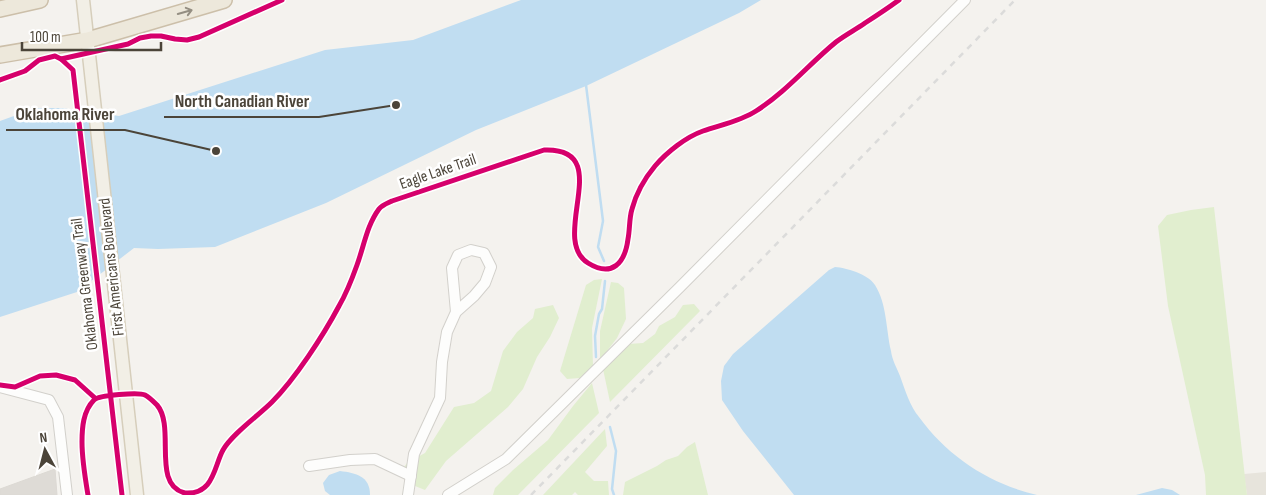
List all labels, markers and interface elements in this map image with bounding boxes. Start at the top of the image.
one-way arrow [176,6,192,16]
scale bar [22,20,161,52]
text: 100 m [30,28,61,47]
callout: North Canadian River [164,84,319,117]
text: North Canadian River [175,91,310,112]
callout: Oklahoma River [6,97,125,130]
text: Oklahoma River [15,104,115,125]
street label: Eagle Lake Trail [397,150,479,194]
street label: First Americans Boulevard [95,197,129,337]
street label: Oklahoma Greenway Trail [67,217,103,351]
north arrow [20,425,70,475]
text: N [39,429,48,446]

